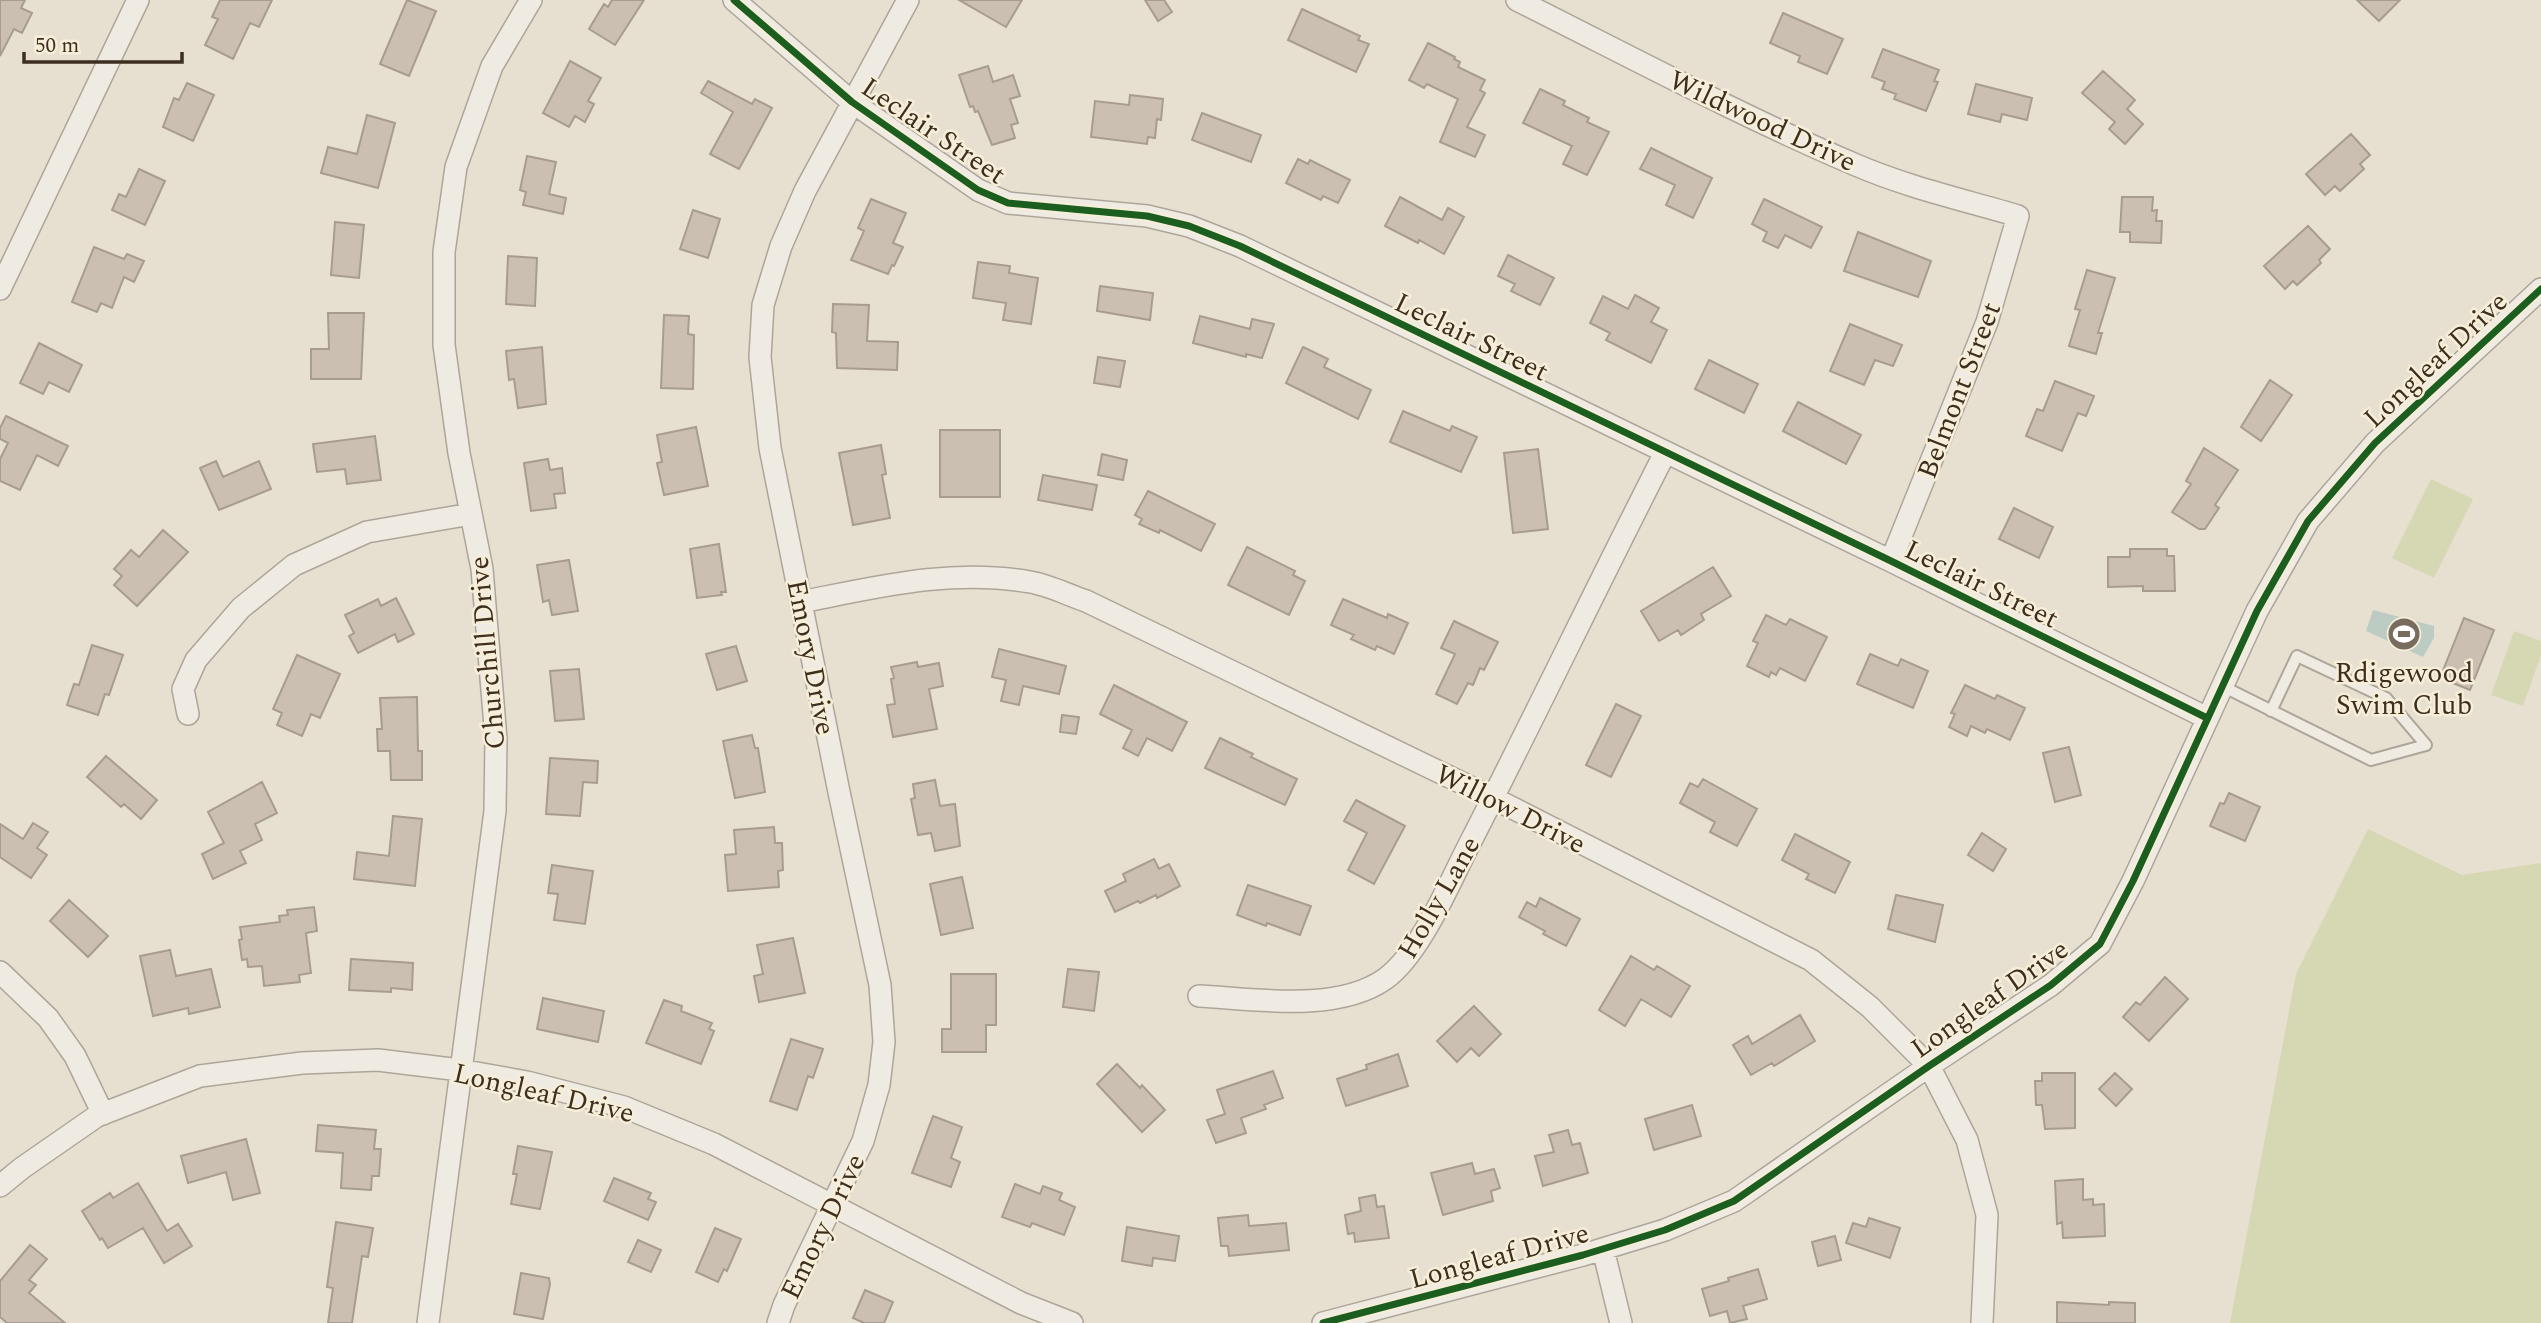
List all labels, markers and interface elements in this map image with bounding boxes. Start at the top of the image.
scale bar [24,21,182,65]
text: 50 m [35,30,79,62]
street label: Wildwood Drive [1661,59,1863,184]
street label: Leclair Street [852,67,1014,196]
street label: Leclair Street [1387,281,1556,393]
street label: Longleaf Drive [2354,281,2518,439]
street label: Belmont Street [1906,296,2013,485]
street label: Leclair Street [1897,528,2066,640]
street label: Churchill Drive [458,554,517,751]
street label: Emory Drive [774,576,847,739]
sports icon: Rdigewood Swim Club [2385,615,2423,653]
place label: Rdigewood Swim Club [2335,652,2473,727]
street label: Willow Drive [1427,753,1593,866]
street label: Holly Lane [1387,828,1492,967]
street label: Longleaf Drive [1902,929,2078,1070]
street label: Longleaf Drive [449,1052,638,1135]
street label: Emory Drive [769,1146,877,1307]
street label: Longleaf Drive [1405,1212,1594,1301]

